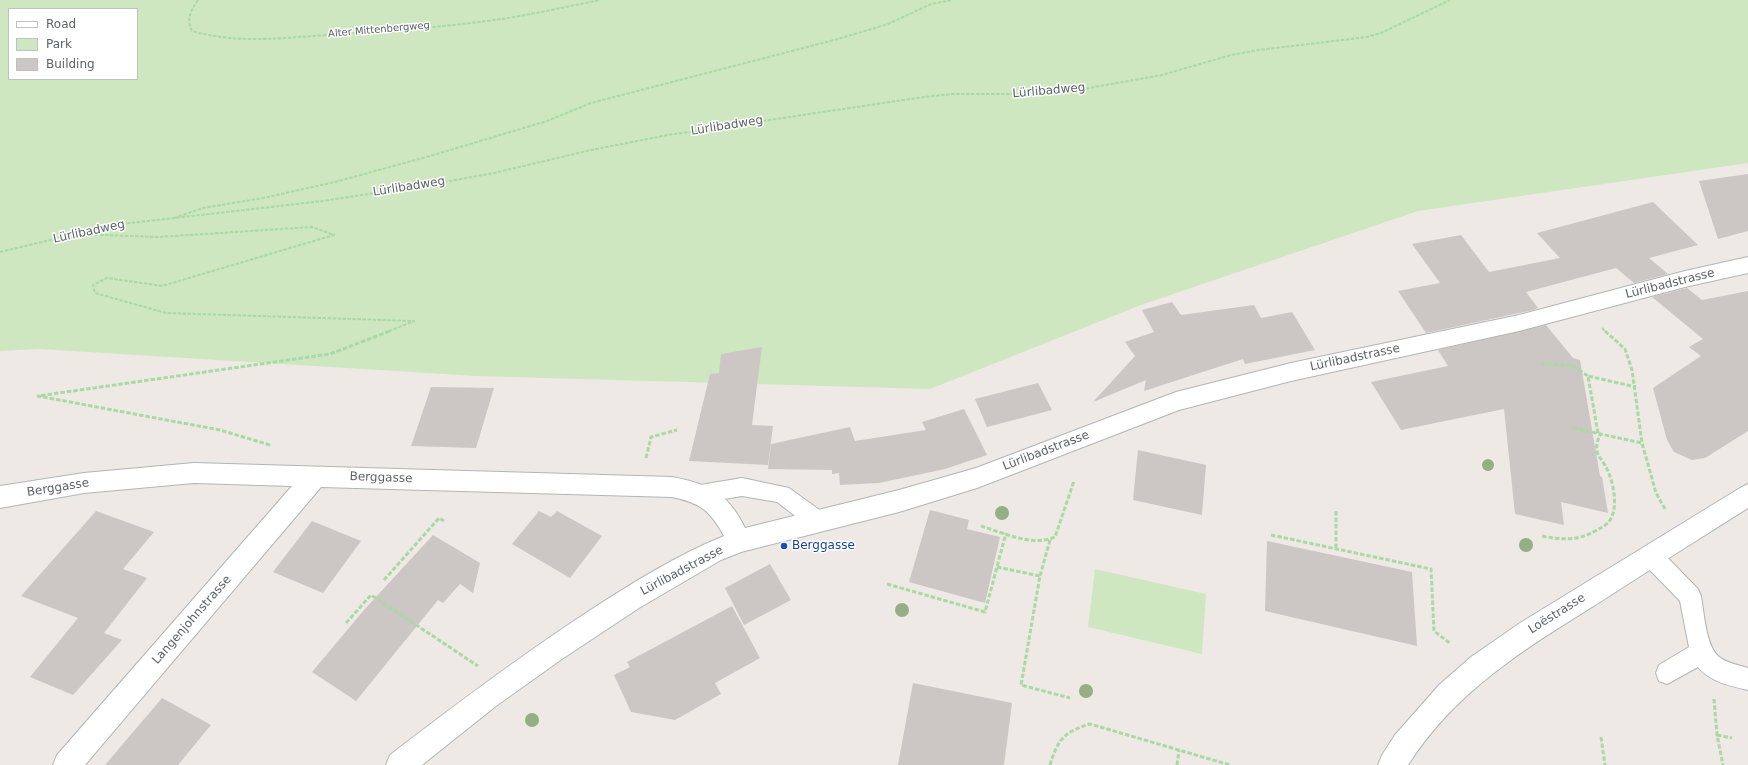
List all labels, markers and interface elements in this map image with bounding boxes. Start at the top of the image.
legend [8,8,138,80]
text: Road [46,17,76,31]
street label: Alter Mittenbergweg [328,20,430,40]
text: Park [46,37,72,51]
text: Building [46,57,95,71]
street label: Lürlibadweg [1012,81,1086,101]
street label: Lürlibadweg [690,113,764,139]
street label: Lürlibadweg [372,174,446,200]
street label: Lürlibadweg [52,217,126,247]
street label: Lürlibadstrasse [1624,266,1716,302]
street label: Lürlibadstrasse [1309,341,1401,375]
street label: Lürlibadstrasse [1001,428,1091,474]
street label: Berggasse [349,470,413,486]
street label: Berggasse [26,476,90,500]
place label: Berggasse [792,539,855,553]
marker: Berggasse [779,541,789,551]
street label: Lürlibadstrasse [638,543,726,599]
street label: Langenjohnstrasse [149,573,235,667]
street label: Loëstrasse [1526,591,1588,637]

